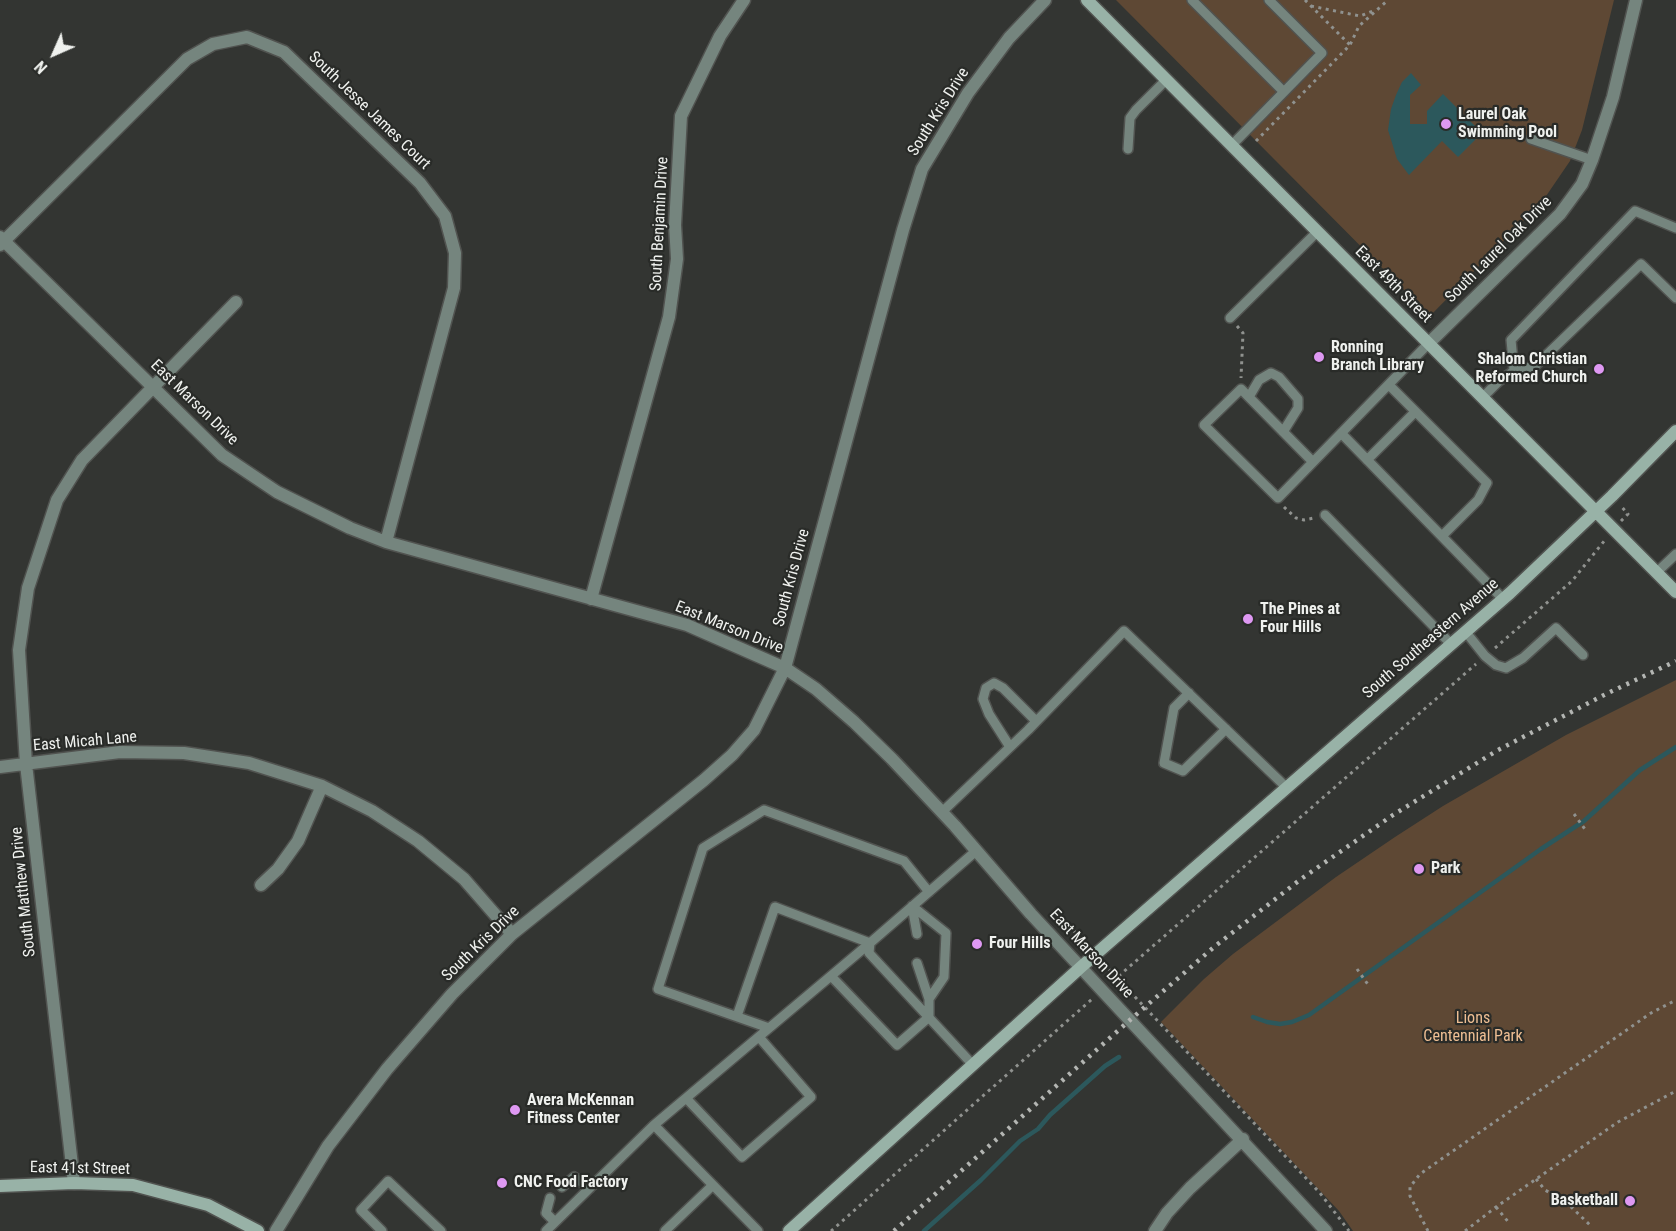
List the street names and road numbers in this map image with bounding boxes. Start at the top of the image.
street label: South Jesse James Court [304,48,434,174]
street label: South Kris Drive [904,64,974,160]
street label: South Benjamin Drive [647,156,673,292]
street label: South Laurel Oak Drive [1442,193,1556,307]
street label: East 49th Street [1351,243,1435,327]
street label: East Marson Drive [146,356,242,450]
street label: South Kris Drive [770,527,814,629]
street label: South Southeastern Avenue [1359,575,1503,703]
street label: East Marson Drive [672,598,786,658]
street label: East Micah Lane [32,728,138,756]
street label: South Matthew Drive [8,826,40,958]
street label: South Kris Drive [438,902,524,986]
street label: East Marson Drive [1045,906,1137,1002]
street label: East 41st Street [30,1159,130,1179]

